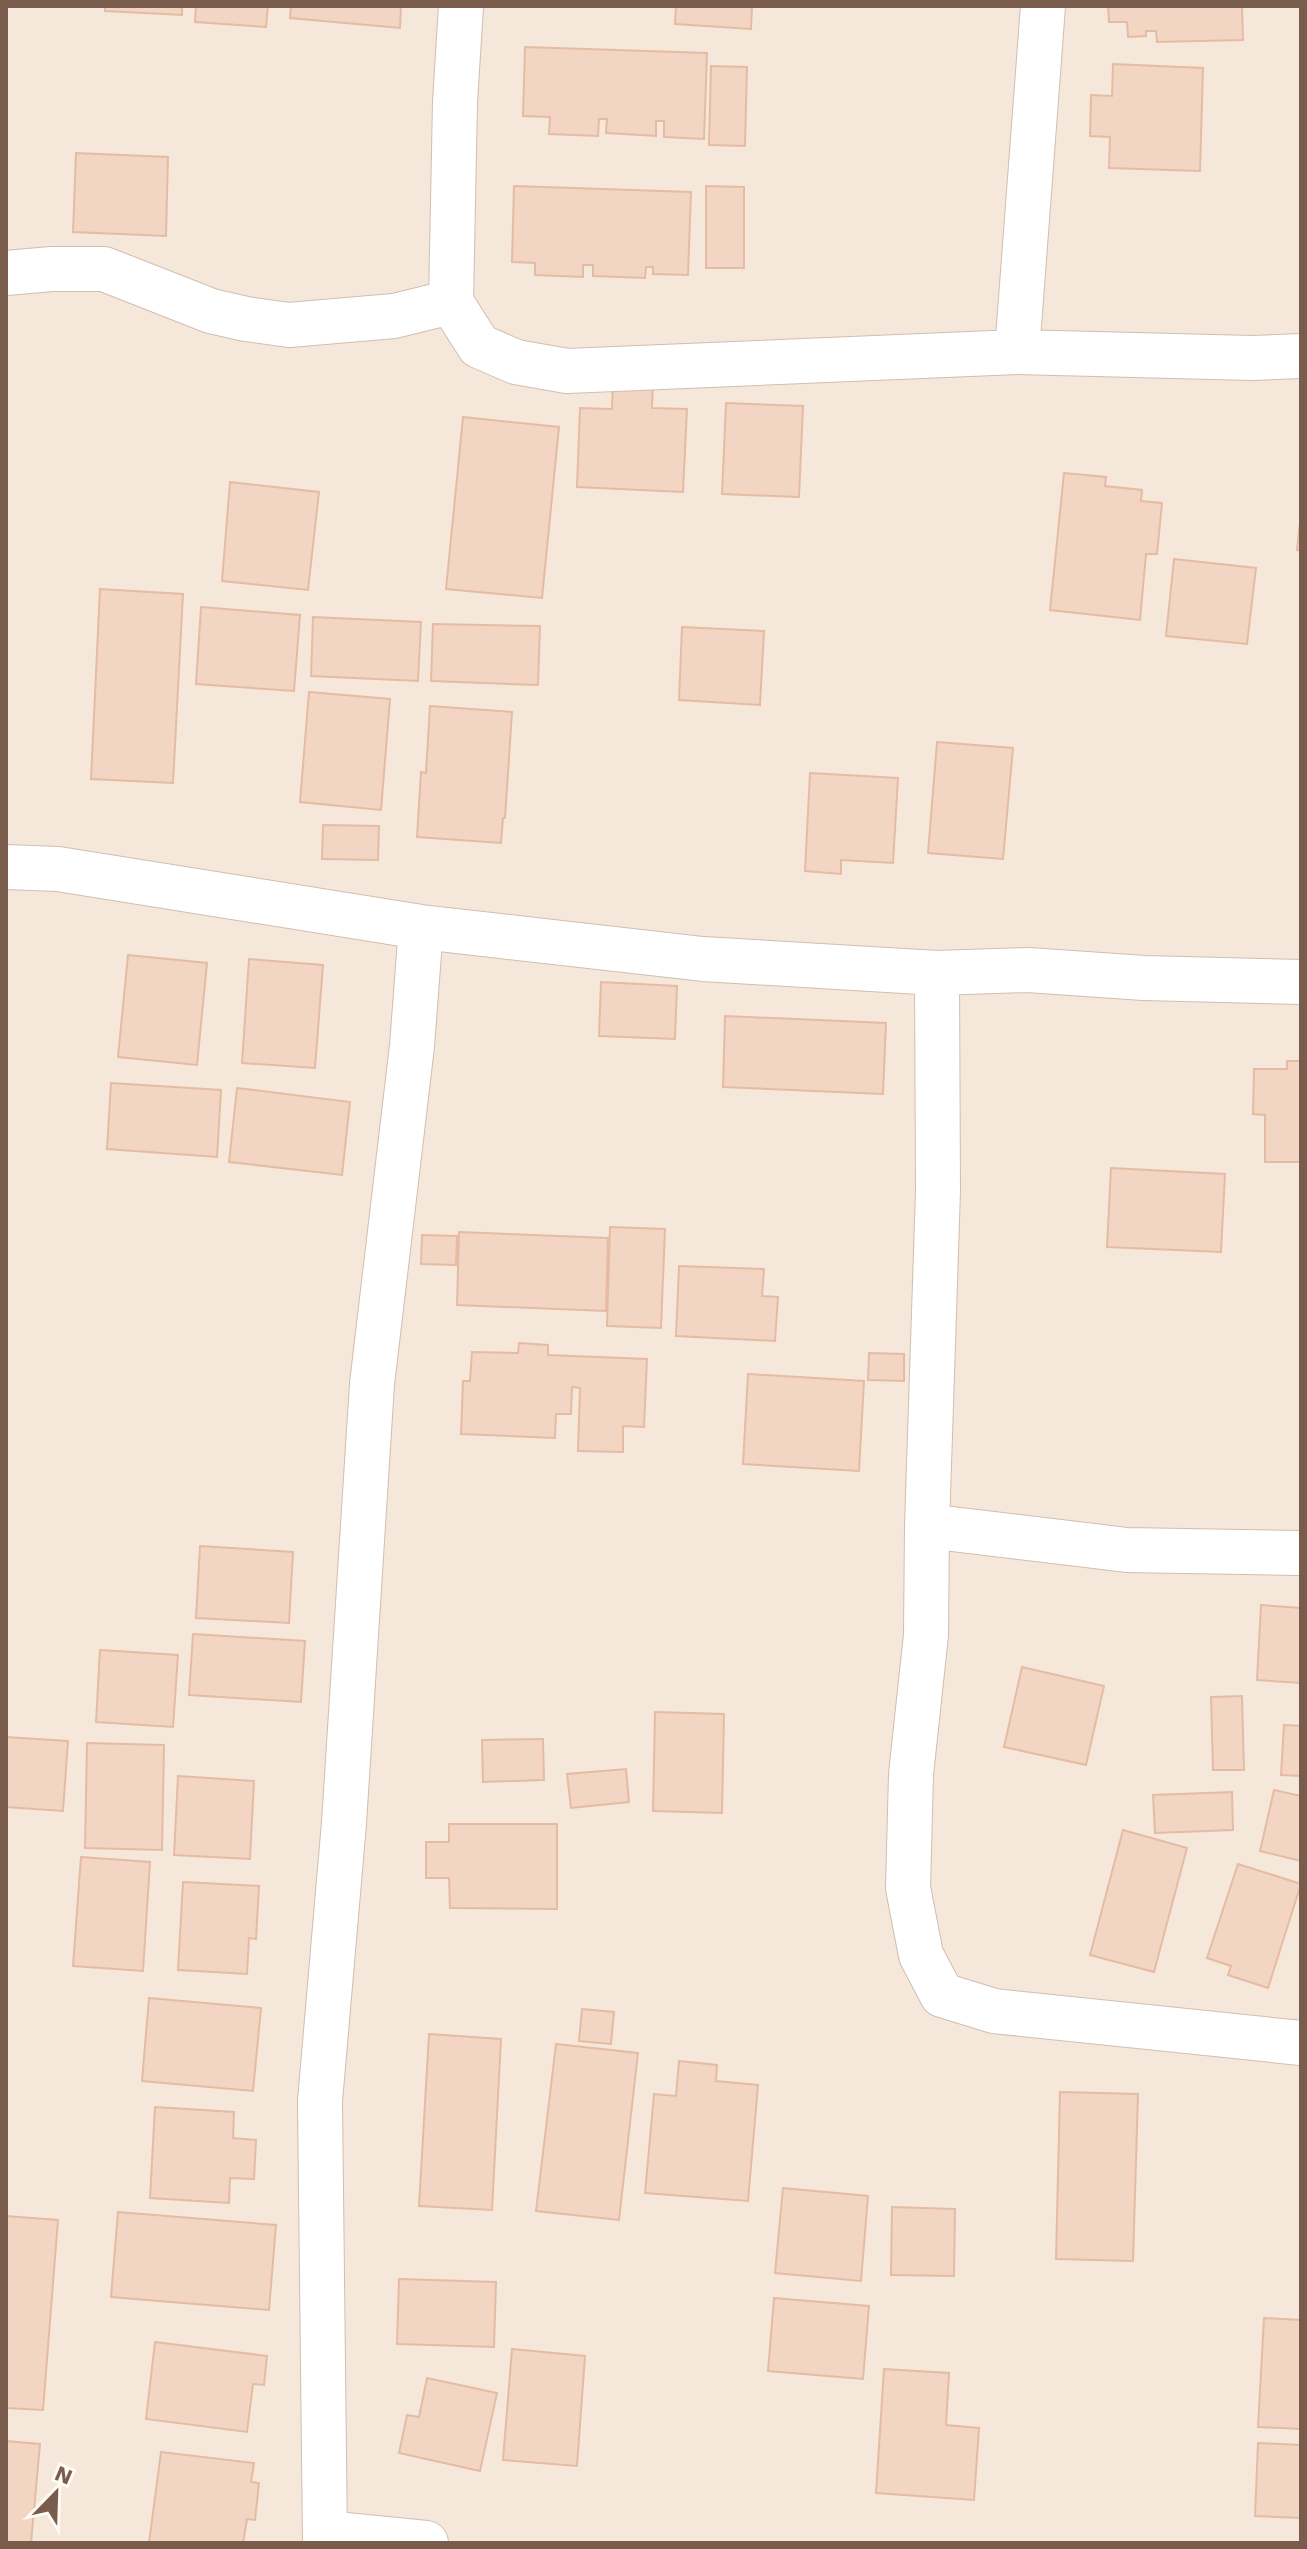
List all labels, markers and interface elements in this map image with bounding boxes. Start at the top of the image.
north arrow [16,2453,96,2533]
text: N [51,2460,76,2490]

